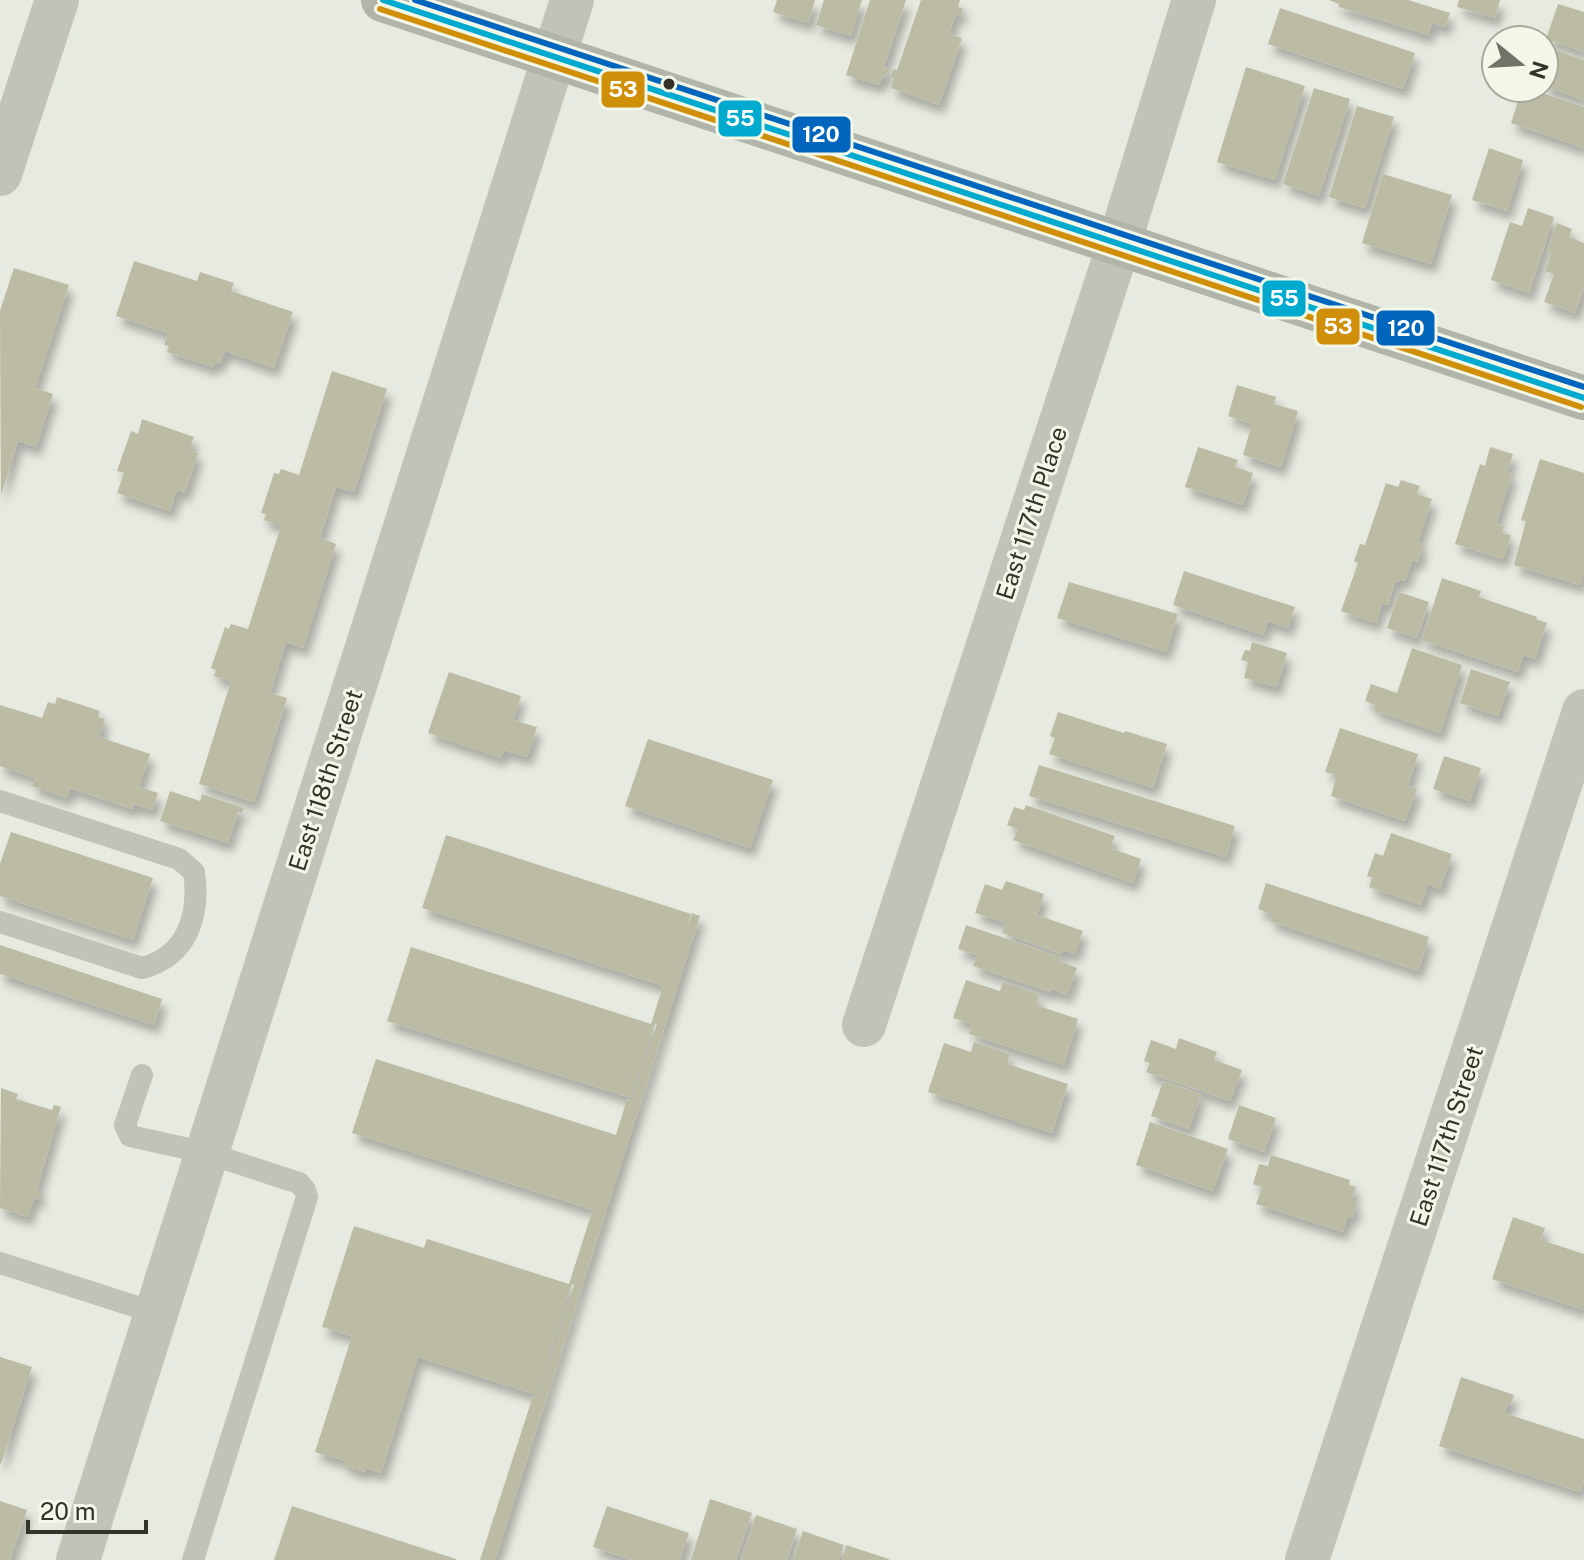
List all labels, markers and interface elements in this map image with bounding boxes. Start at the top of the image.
north arrow [1480,24,1560,104]
text: N [1524,58,1554,82]
line badge: 53 [600,70,646,109]
text: 53 [608,76,638,102]
unlabelled marker [661,76,677,92]
line badge: 55 [717,99,763,138]
text: 55 [725,105,755,131]
line badge: 120 [791,115,852,154]
text: 120 [802,121,840,147]
line badge: 55 [1261,279,1307,318]
text: 55 [1269,285,1299,311]
line badge: 53 [1315,307,1361,346]
line badge: 120 [1375,309,1436,347]
text: 53 [1323,313,1353,339]
text: 120 [1387,315,1425,341]
street label: East 117th Place [990,423,1072,603]
street label: East 118th Street [282,686,368,874]
street label: East 117th Street [1404,1042,1488,1230]
scale bar [28,1484,146,1534]
text: 20 m [40,1497,96,1525]

